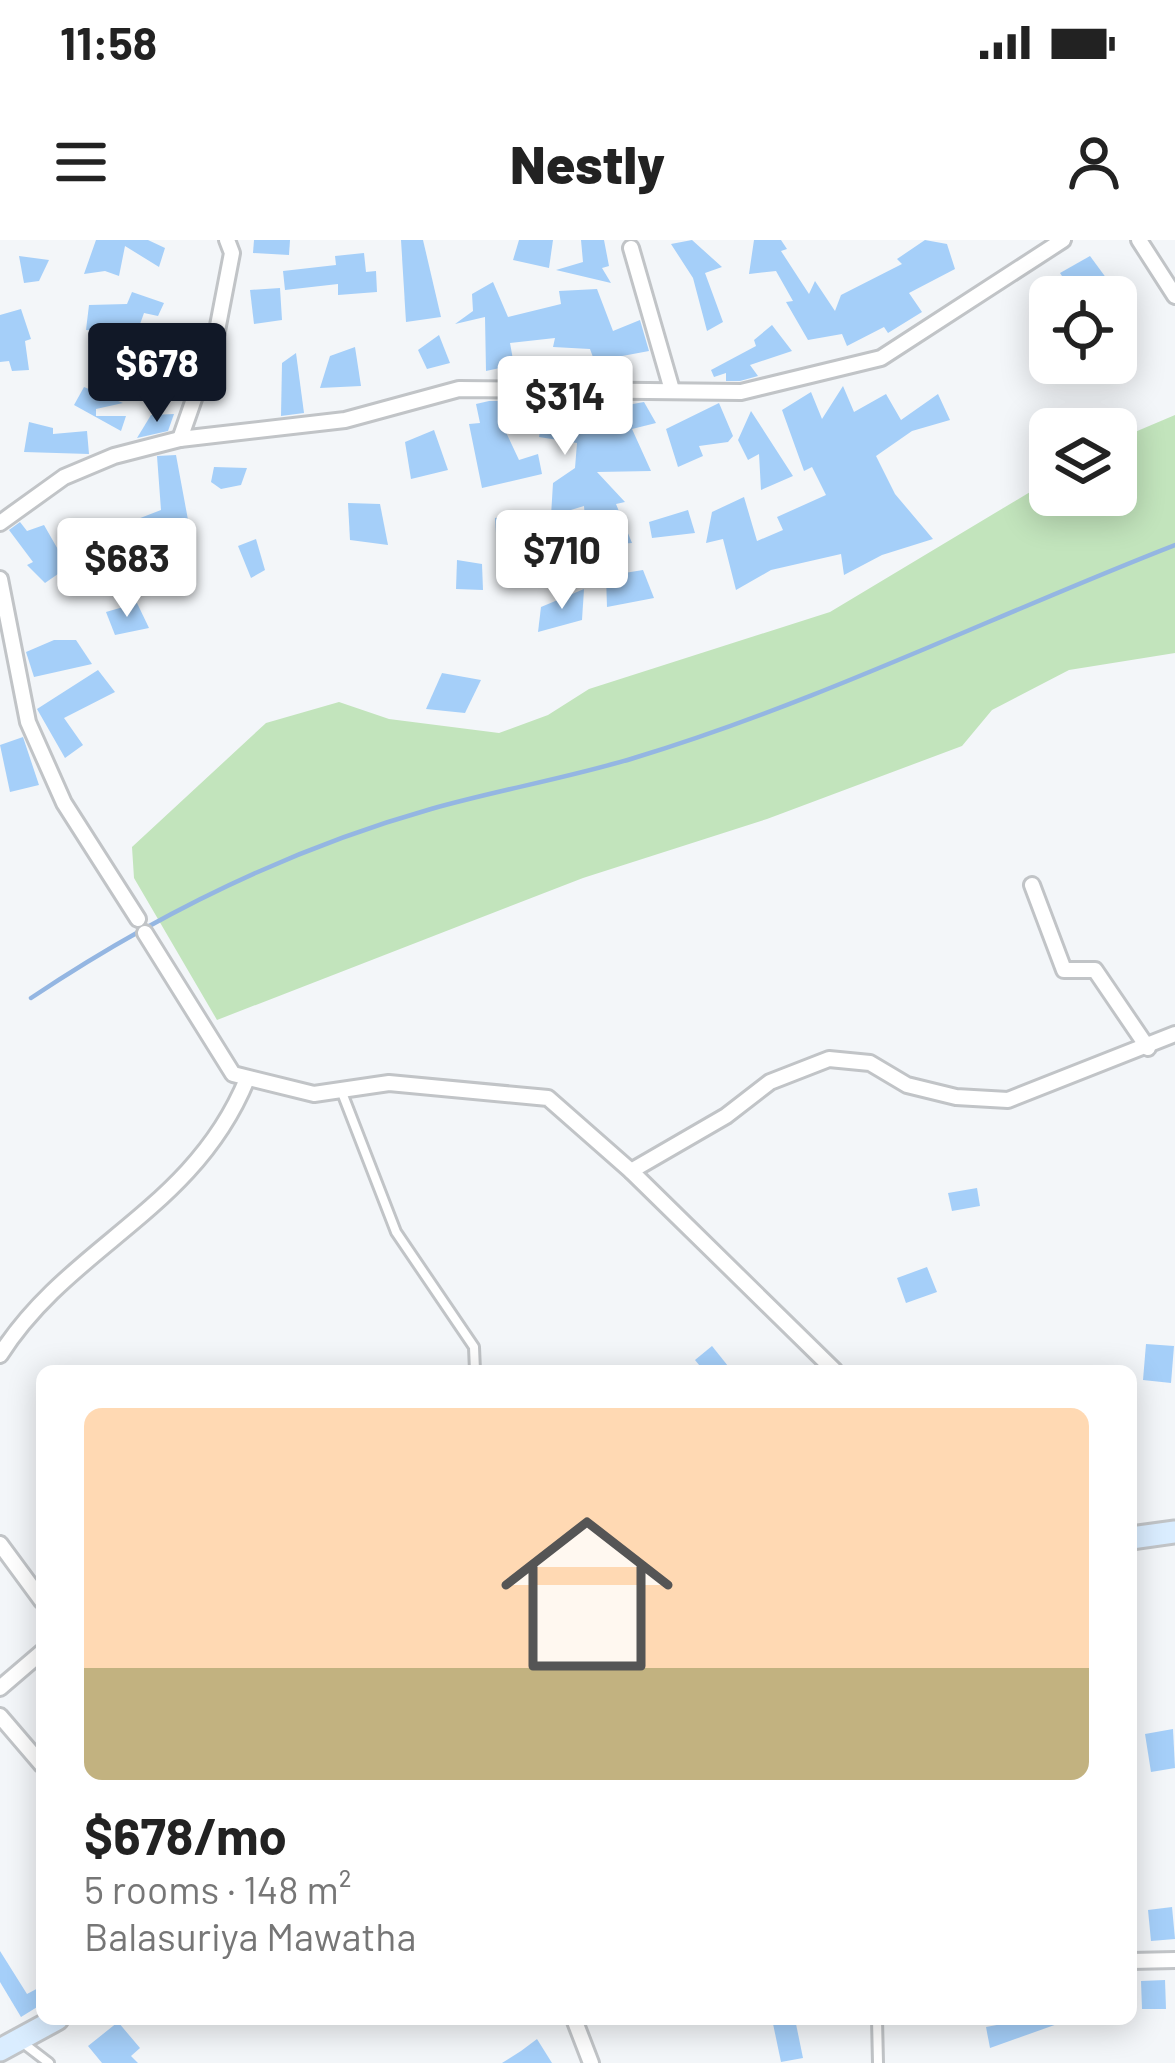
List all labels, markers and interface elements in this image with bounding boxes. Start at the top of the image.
text: 11:58 [60,15,157,69]
icon: menu [48,129,114,195]
icon: person [1061,129,1127,195]
text: Nestly [510,130,665,195]
map controls [1029,276,1137,516]
button: locate [1029,276,1137,384]
pin: $678 [86,323,228,425]
text: $678 [115,338,199,385]
pin: $314 [494,356,636,458]
text: $314 [525,371,605,418]
button: layers [1029,408,1137,516]
pin: $710 [491,510,633,612]
pin: $683 [56,518,198,620]
text: $710 [523,525,601,572]
text: $683 [84,533,170,580]
icon: home [479,1486,695,1702]
text: $678/mo [84,1804,287,1865]
text: 5 rooms · 148 m² [84,1865,351,1912]
text: Balasuriya Mawatha [84,1912,416,1959]

